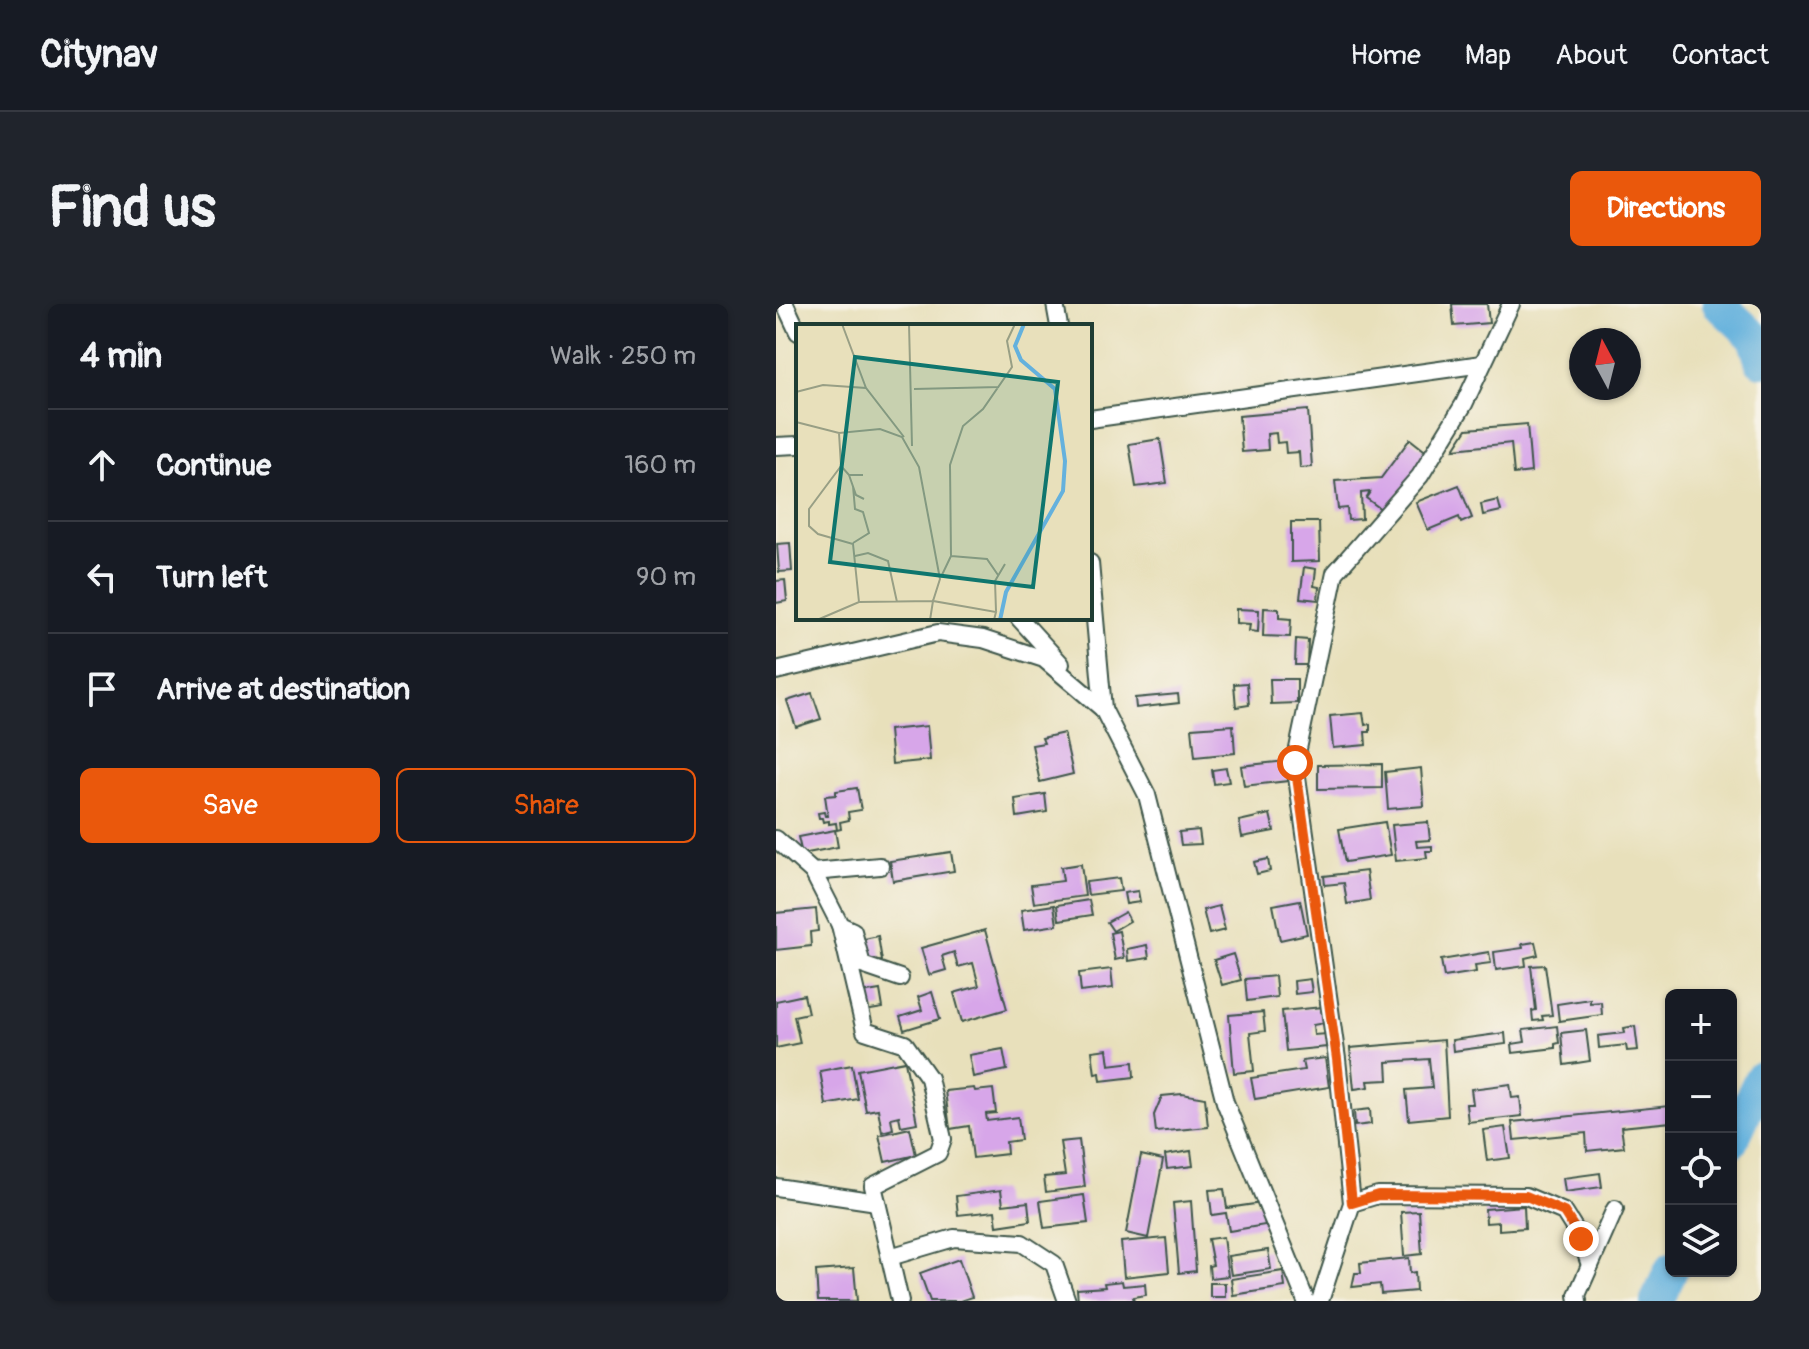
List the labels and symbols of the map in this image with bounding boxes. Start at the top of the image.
inset map [796,324,1092,620]
north arrow [1569,328,1641,400]
route start [1277,745,1313,781]
route end [1563,1221,1599,1257]

